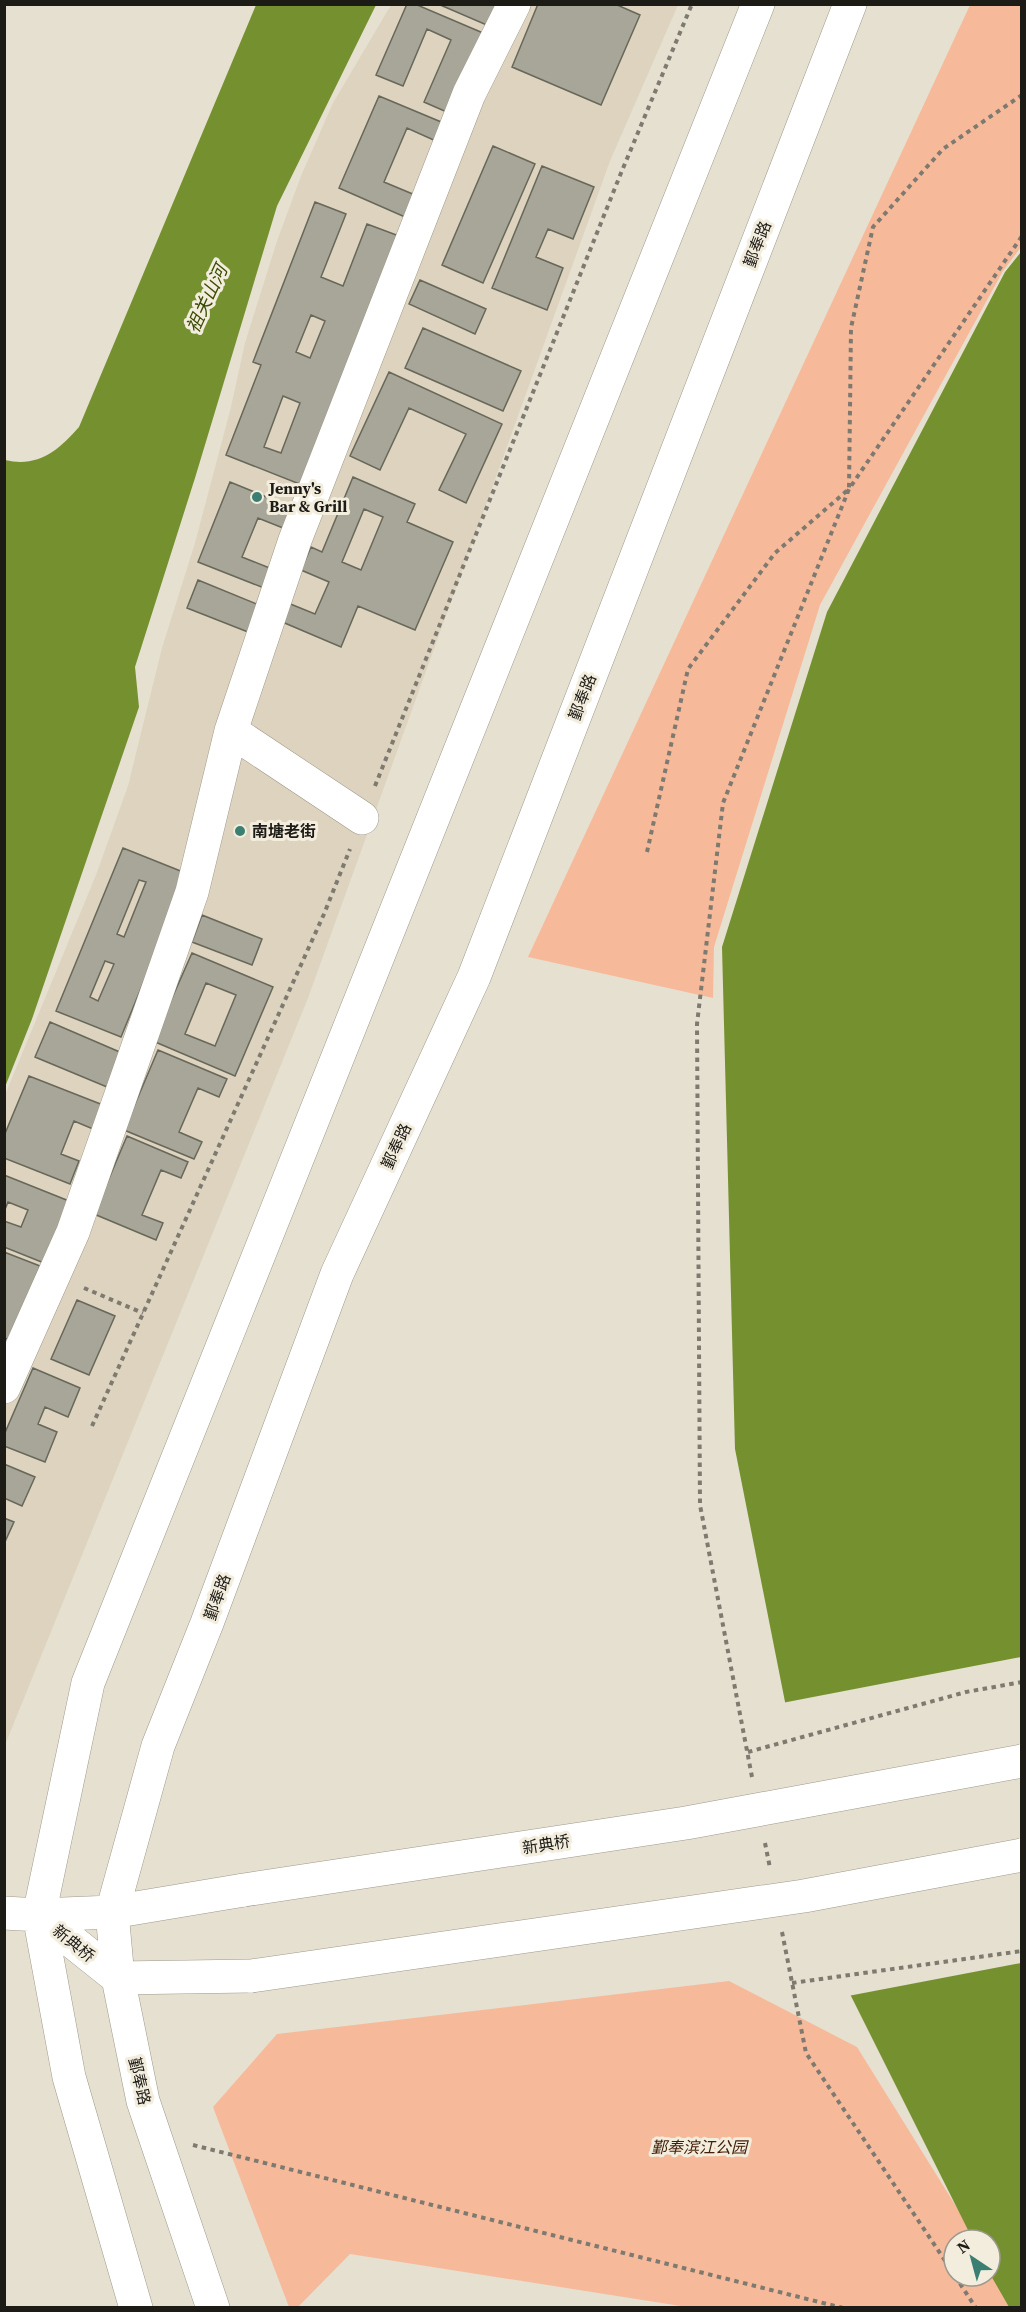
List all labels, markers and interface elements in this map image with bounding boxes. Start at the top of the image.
street label: 鄞奉路 [738,218,776,270]
water label: 祖关山河 [180,258,234,337]
place label: Jenny's Bar & Grill [268,477,347,517]
marker: Jenny's Bar & Grill [250,490,264,504]
street label: 鄞奉路 [563,671,601,723]
place label: 南塘老街 [252,820,316,842]
marker: 南塘老街 [233,824,247,838]
street label: 鄞奉路 [376,1120,416,1172]
street label: 鄞奉路 [198,1571,236,1623]
street label: 新典桥 [521,1829,571,1859]
street label: 新典桥 [48,1919,100,1967]
street label: 鄞奉路 [124,2055,156,2107]
park label: 鄞奉滨江公园 [651,2136,749,2158]
north arrow [942,2228,1002,2288]
text: N [952,2233,975,2258]

